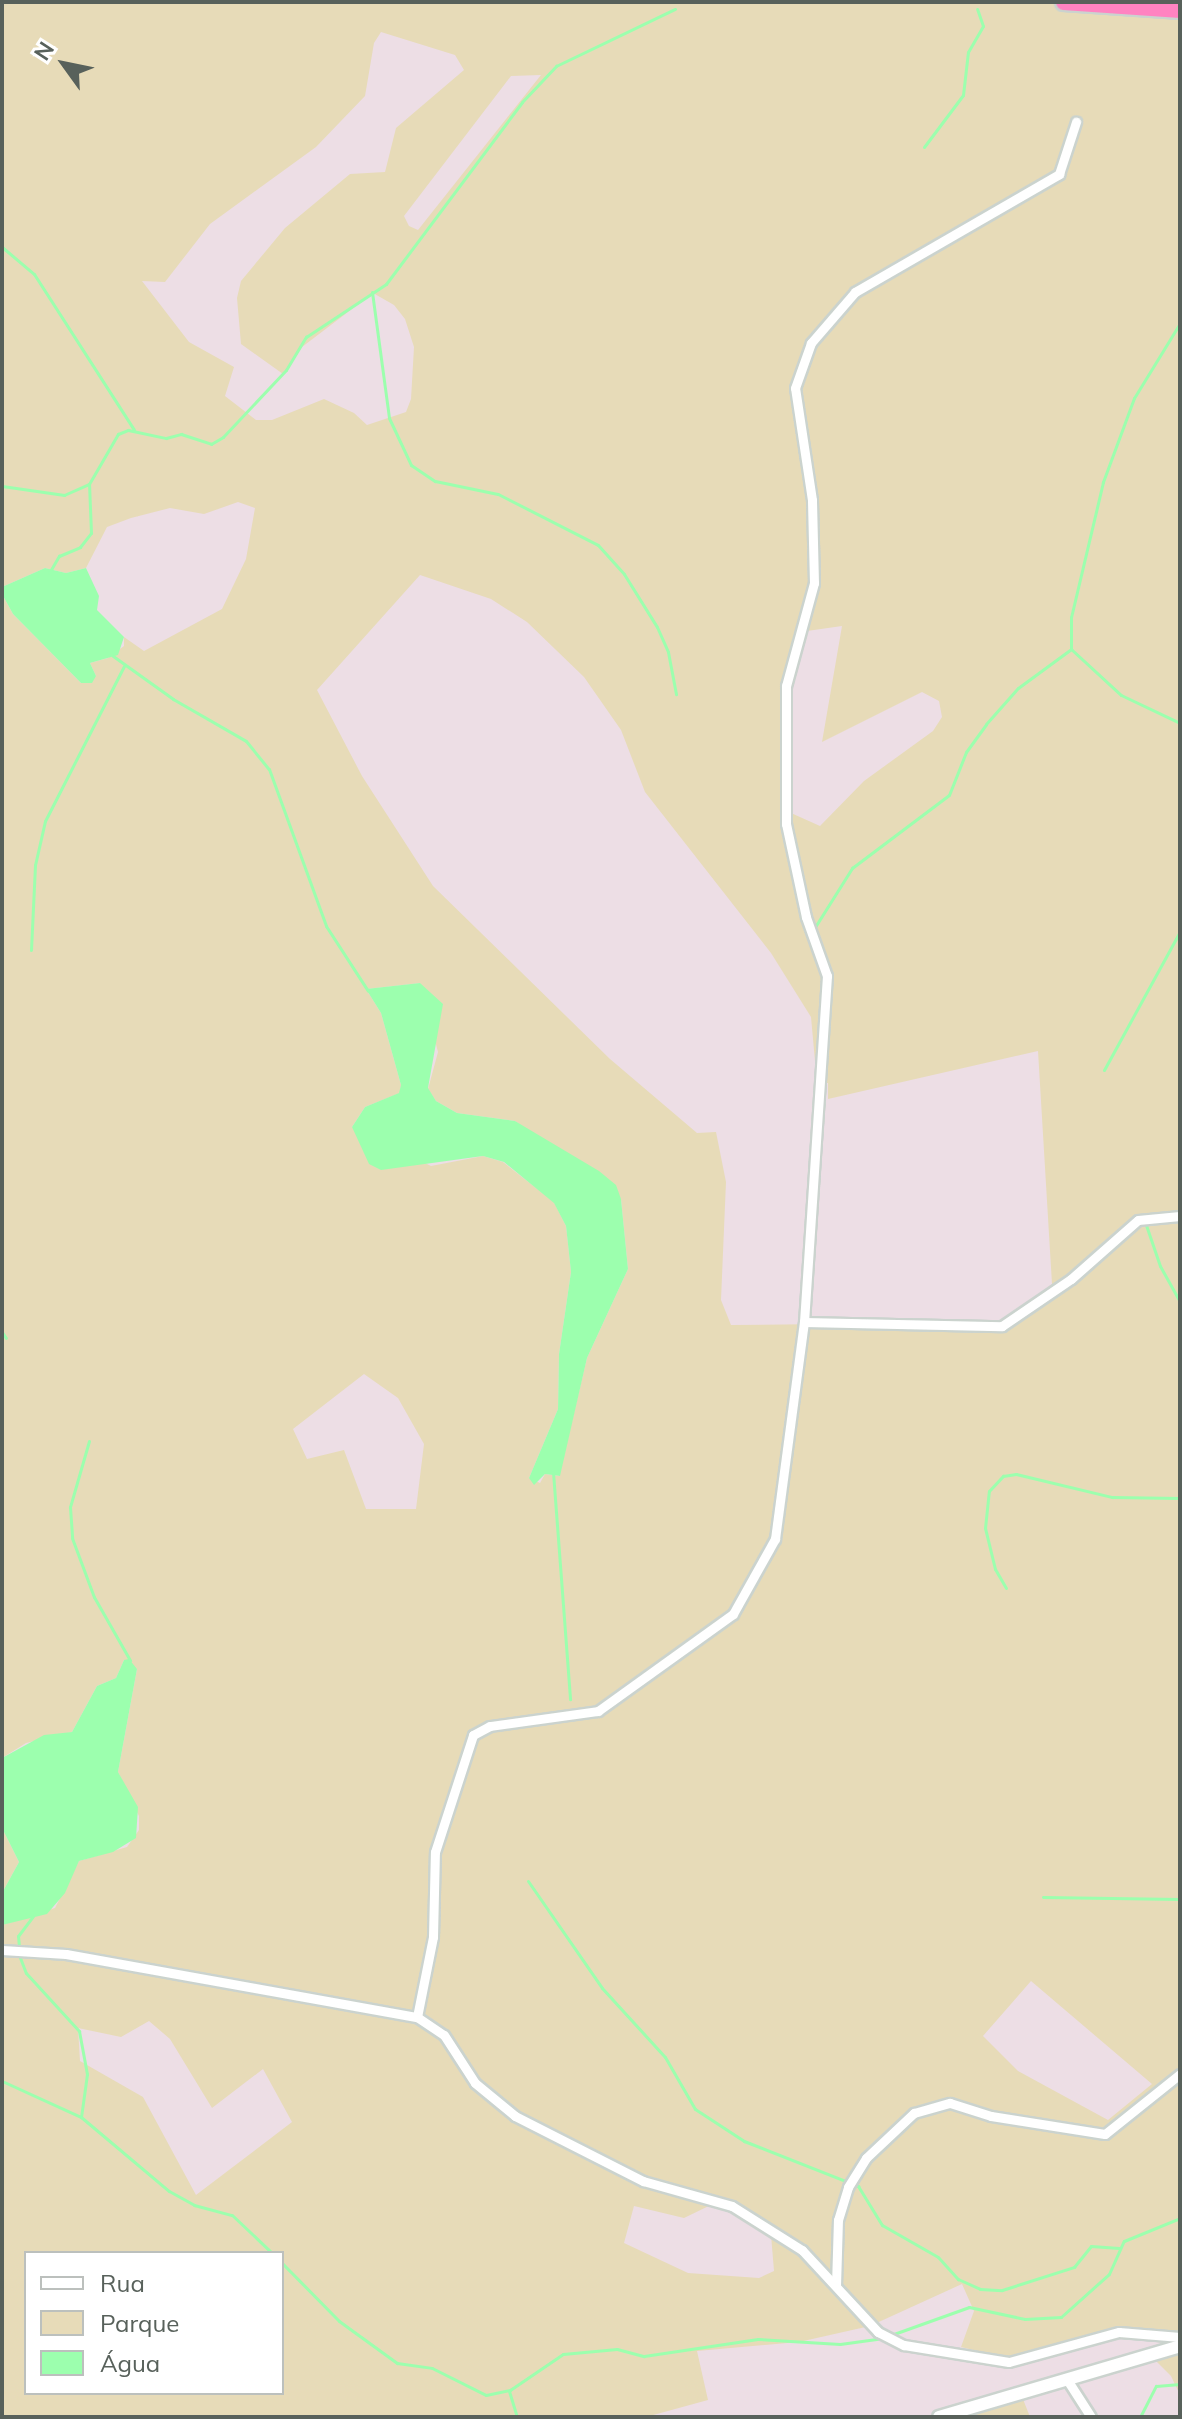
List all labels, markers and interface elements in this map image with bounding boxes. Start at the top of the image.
north arrow [24,24,104,104]
text: N [28,36,60,66]
legend [24,2251,284,2395]
text: Rua [100,2268,145,2298]
text: Parque [100,2308,179,2338]
text: Água [100,2348,160,2378]

